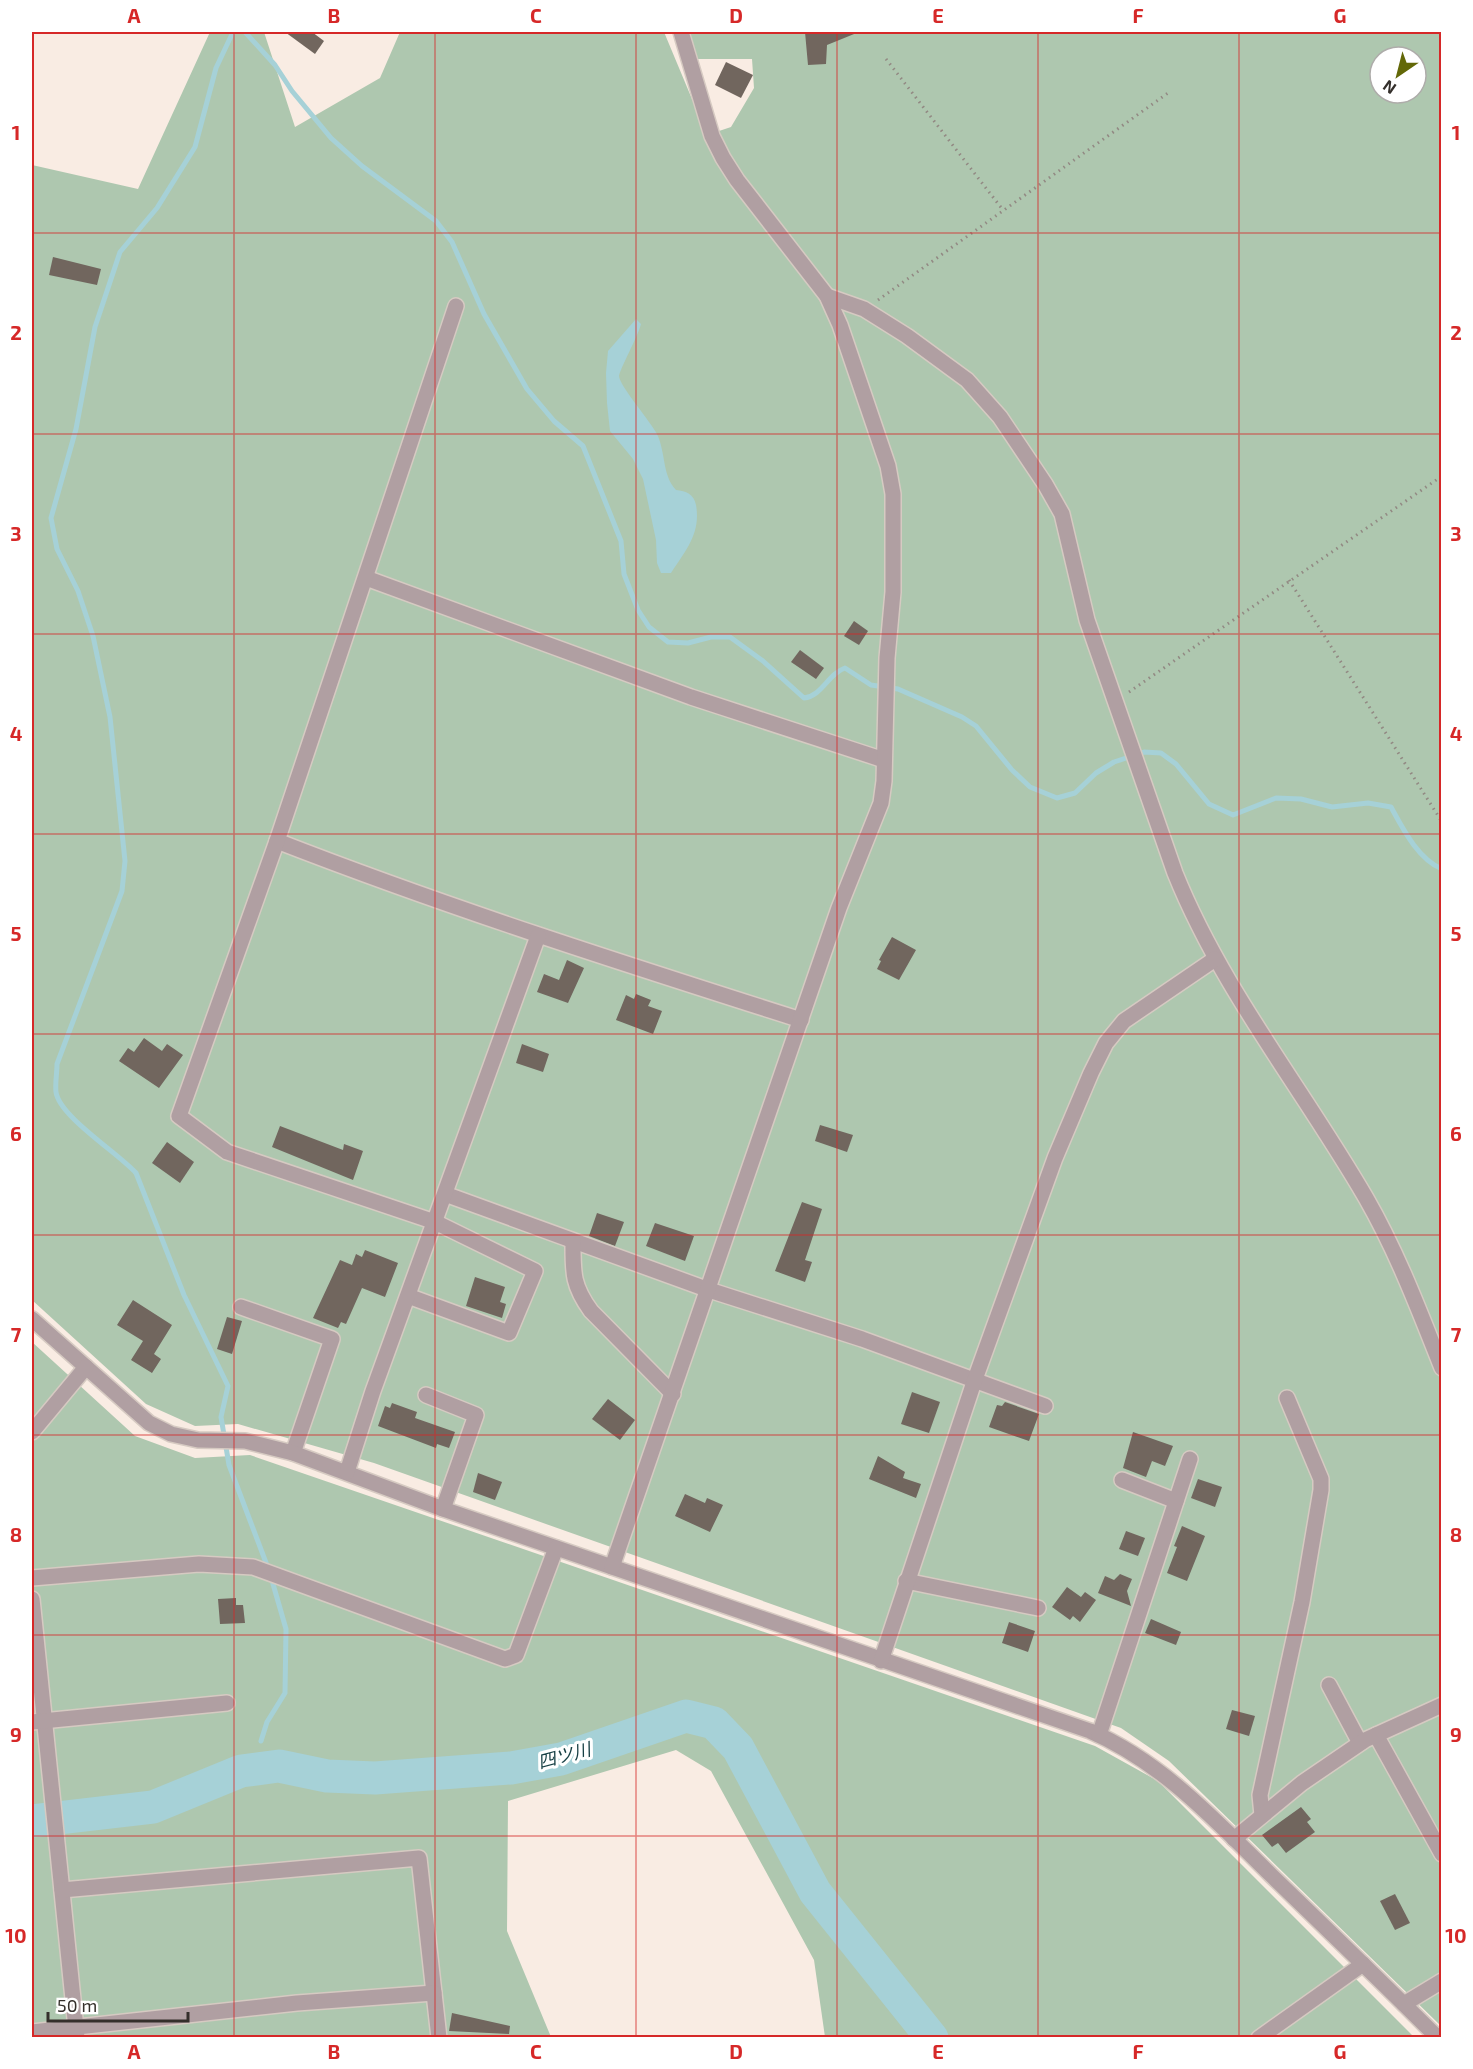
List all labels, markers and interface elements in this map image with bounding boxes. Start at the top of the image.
text: A [127,3,141,27]
text: B [328,3,340,27]
text: C [530,3,542,27]
text: D [729,3,743,27]
text: E [932,3,944,27]
text: F [1132,3,1144,27]
text: G [1334,3,1346,27]
north arrow [1368,45,1428,105]
text: N [1379,77,1399,99]
text: 1 [12,120,20,144]
text: 1 [1452,120,1460,144]
text: 2 [10,320,22,344]
text: 2 [1450,320,1462,344]
text: 3 [10,521,22,545]
text: 3 [1450,521,1462,545]
text: 4 [10,721,23,745]
text: 4 [1450,721,1463,745]
text: 5 [10,921,22,945]
text: 5 [1450,921,1462,945]
text: 6 [10,1121,22,1145]
text: 6 [1450,1121,1462,1145]
text: 7 [11,1322,22,1346]
text: 7 [1451,1322,1462,1346]
text: 8 [10,1522,22,1546]
text: 8 [1450,1522,1462,1546]
text: 9 [10,1722,22,1746]
text: 9 [1450,1722,1462,1746]
water label: 四ツ川 [535,1737,595,1773]
text: 10 [5,1923,27,1947]
text: 10 [1445,1923,1467,1947]
scale bar [48,1985,188,2023]
text: 50 m [57,1994,97,2016]
text: A [127,2039,141,2063]
text: B [328,2039,340,2063]
text: C [530,2039,542,2063]
text: D [729,2039,743,2063]
text: E [932,2039,944,2063]
text: F [1132,2039,1144,2063]
text: G [1334,2039,1346,2063]

